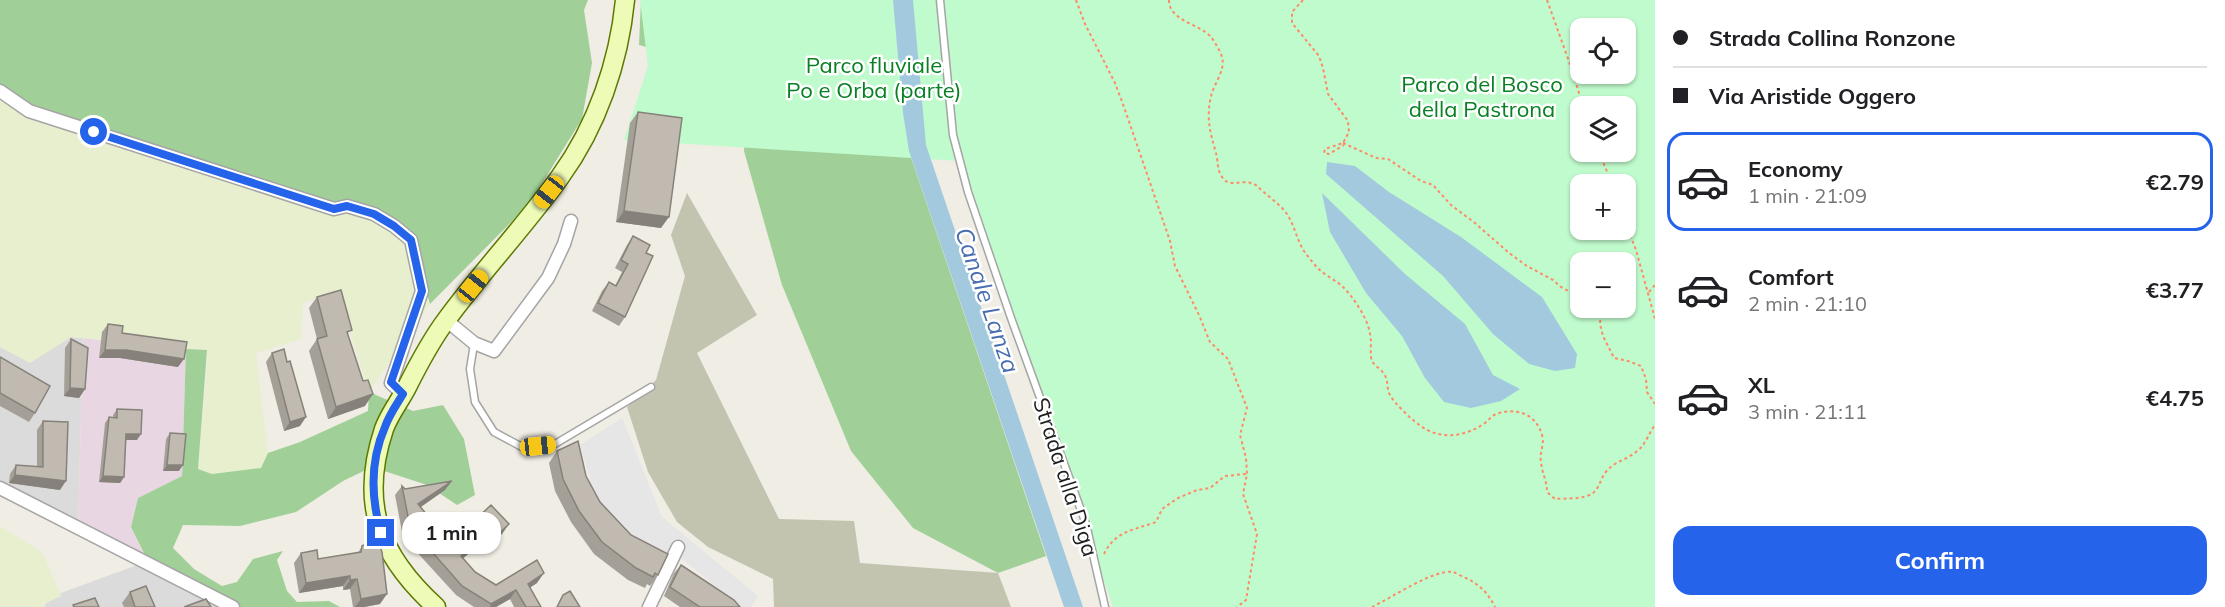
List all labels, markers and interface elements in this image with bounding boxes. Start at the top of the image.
map controls [1570,18,1636,318]
button: locate [1570,18,1636,84]
text: Strada Collina Ronzone [1709,24,1956,52]
park label: Parco fluviale Po e Orba (parte) [786,51,962,104]
park label: Parco del Bosco della Pastrona [1401,70,1563,123]
text: Via Aristide Oggero [1709,82,1916,110]
button: layers [1570,96,1636,162]
route start [80,118,107,145]
icon: car [1676,155,1730,209]
text: Economy [1748,155,1843,183]
text: €2.79 [2146,168,2204,196]
car [531,172,567,212]
button: + [1570,174,1636,240]
text: 1 min · 21:09 [1748,183,1867,208]
water label: Canale Lanza [949,223,1027,377]
button: − [1570,252,1636,318]
icon: car [1676,263,1730,317]
text: Comfort [1748,263,1834,291]
car [455,266,491,306]
text: €3.77 [2146,276,2204,304]
text: 2 min · 21:10 [1748,291,1867,316]
icon: car [1676,371,1730,425]
text: XL [1748,371,1775,399]
text: €4.75 [2146,384,2204,412]
street label: Strada alla Diga [1027,394,1105,560]
text: 3 min · 21:11 [1748,399,1867,424]
car [519,435,557,457]
callout: 1 min [402,512,501,554]
route end [367,519,394,546]
text: 1 min [425,520,478,545]
button: Confirm [1673,526,2207,595]

